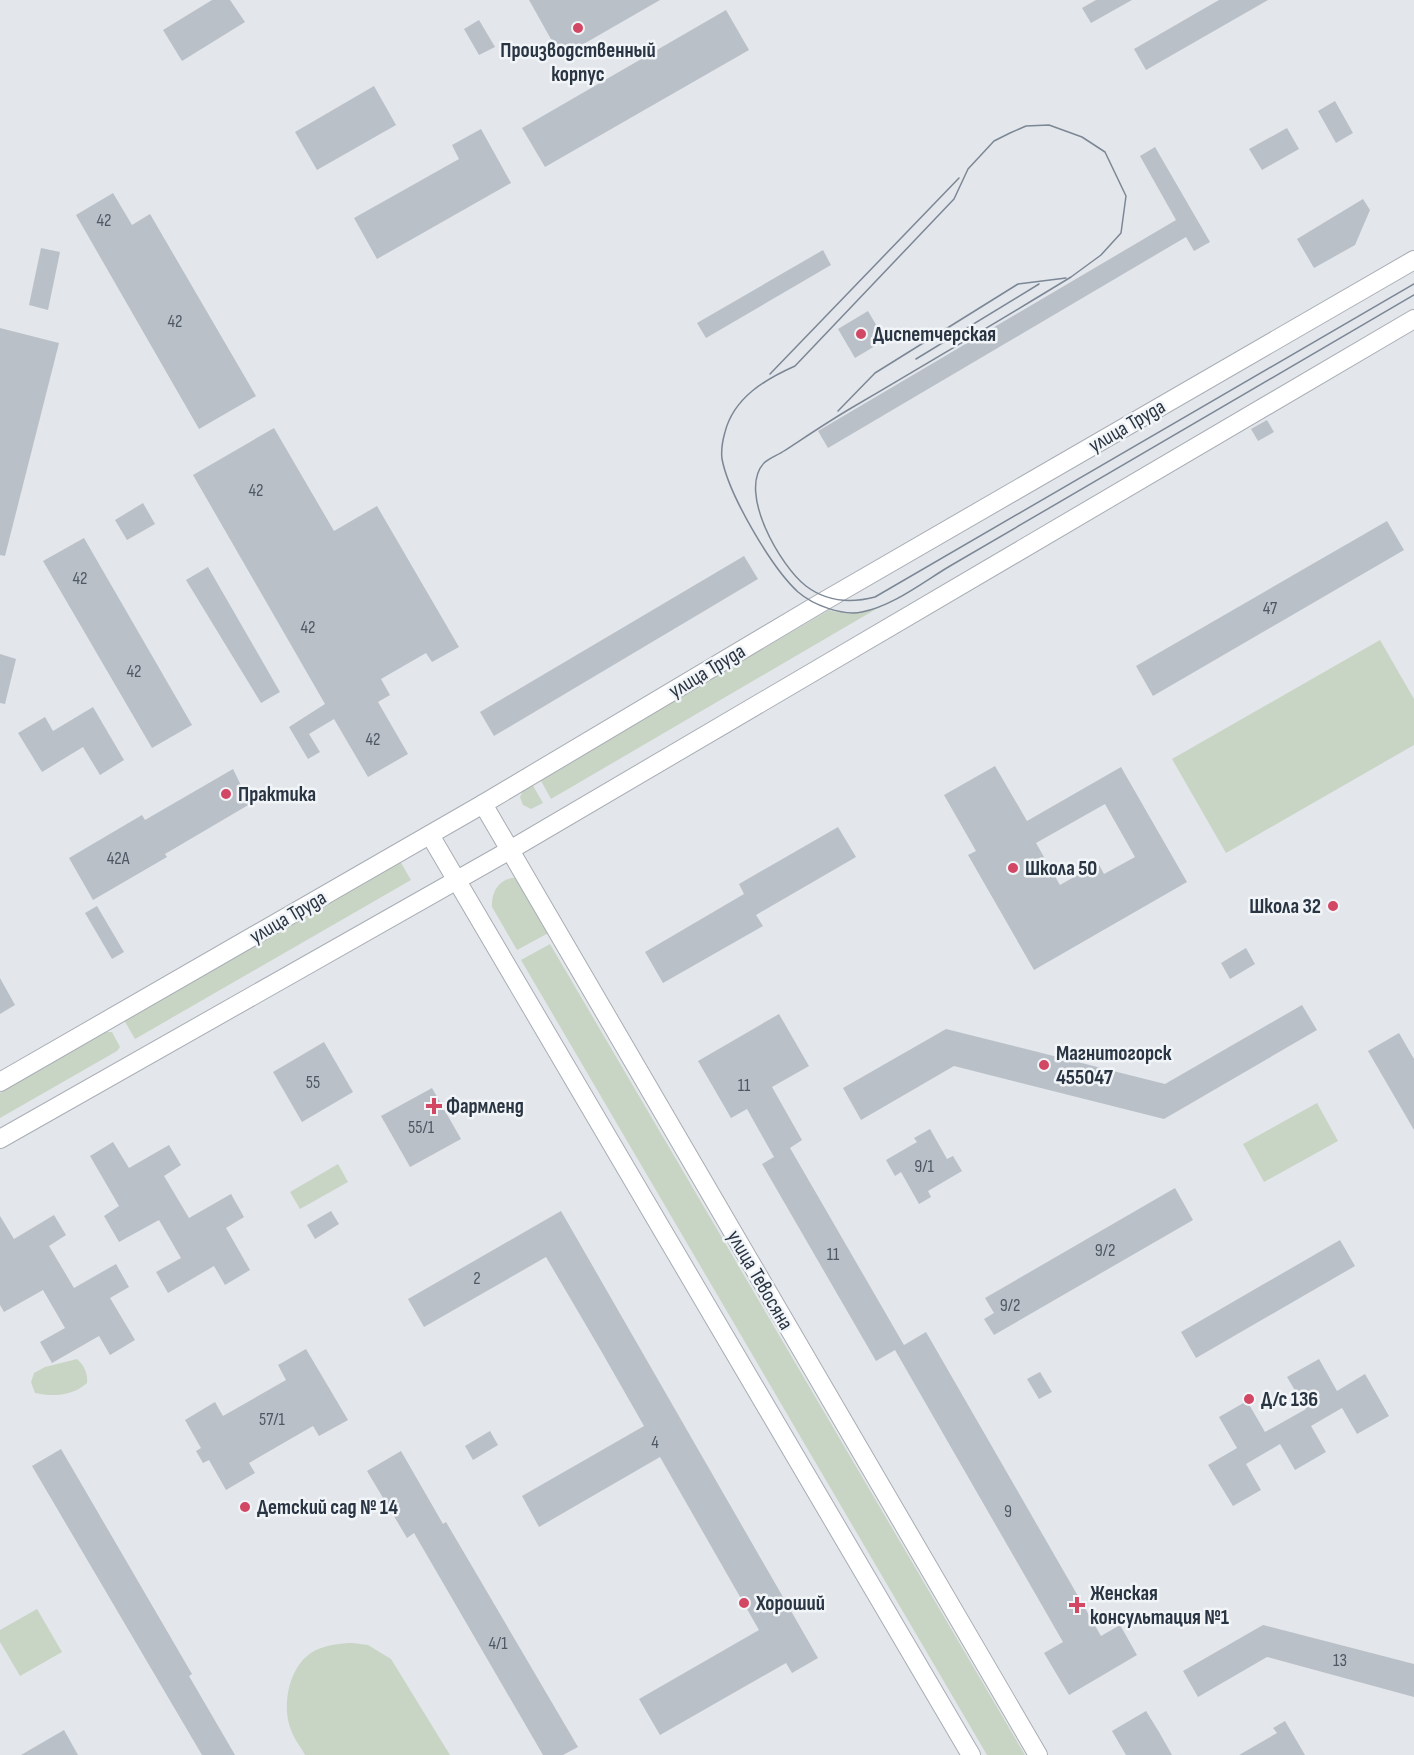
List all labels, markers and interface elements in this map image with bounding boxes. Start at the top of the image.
marker: Производственный корпус [571,21,585,35]
place label: Производственный корпус [500,38,656,87]
house number: 42 [96,210,112,231]
house number: 42 [167,311,183,332]
place label: Диспетчерская [873,322,996,347]
marker: Диспетчерская [854,327,868,341]
street label: улица Труда [1084,394,1170,458]
house number: 42 [248,480,264,501]
house number: 42 [72,568,88,589]
house number: 47 [1263,598,1278,619]
house number: 42 [300,617,316,638]
street label: улица Труда [664,639,750,703]
house number: 42 [126,661,142,682]
house number: 42 [365,729,381,750]
place label: Практика [238,782,316,807]
marker: Практика [219,787,233,801]
house number: 42А [107,848,130,869]
place label: Школа 50 [1025,856,1097,881]
marker: Школа 50 [1006,861,1020,875]
street label: улица Труда [245,885,331,949]
place label: Школа 32 [1249,894,1321,919]
marker: Школа 32 [1326,899,1340,913]
place label: Магнитогорск 455047 [1056,1041,1172,1090]
marker: Магнитогорск 455047 [1037,1058,1051,1072]
house number: 55 [306,1072,320,1093]
house number: 11 [738,1075,751,1096]
place label: Фармленд [446,1094,524,1119]
marker: Фармленд [427,1099,441,1113]
house number: 55/1 [408,1117,435,1138]
house number: 9/1 [914,1156,934,1177]
street label: улица Тевосяна [721,1226,799,1334]
house number: 9/2 [1095,1240,1115,1261]
house number: 11 [827,1244,840,1265]
house number: 2 [473,1268,481,1289]
house number: 9/2 [1000,1295,1020,1316]
place label: Д/с 136 [1261,1387,1318,1412]
marker: Д/с 136 [1242,1392,1256,1406]
house number: 57/1 [259,1409,286,1430]
house number: 4 [651,1432,659,1453]
place label: Детский сад № 14 [257,1495,398,1520]
marker: Детский сад № 14 [238,1500,252,1514]
house number: 9 [1004,1501,1012,1522]
place label: Женская консультация №1 [1090,1581,1229,1630]
place label: Хороший [755,1591,825,1616]
marker: Хороший [737,1596,751,1610]
marker: Женская консультация №1 [1068,1596,1086,1614]
house number: 4/1 [488,1633,508,1654]
house number: 13 [1333,1650,1347,1671]

